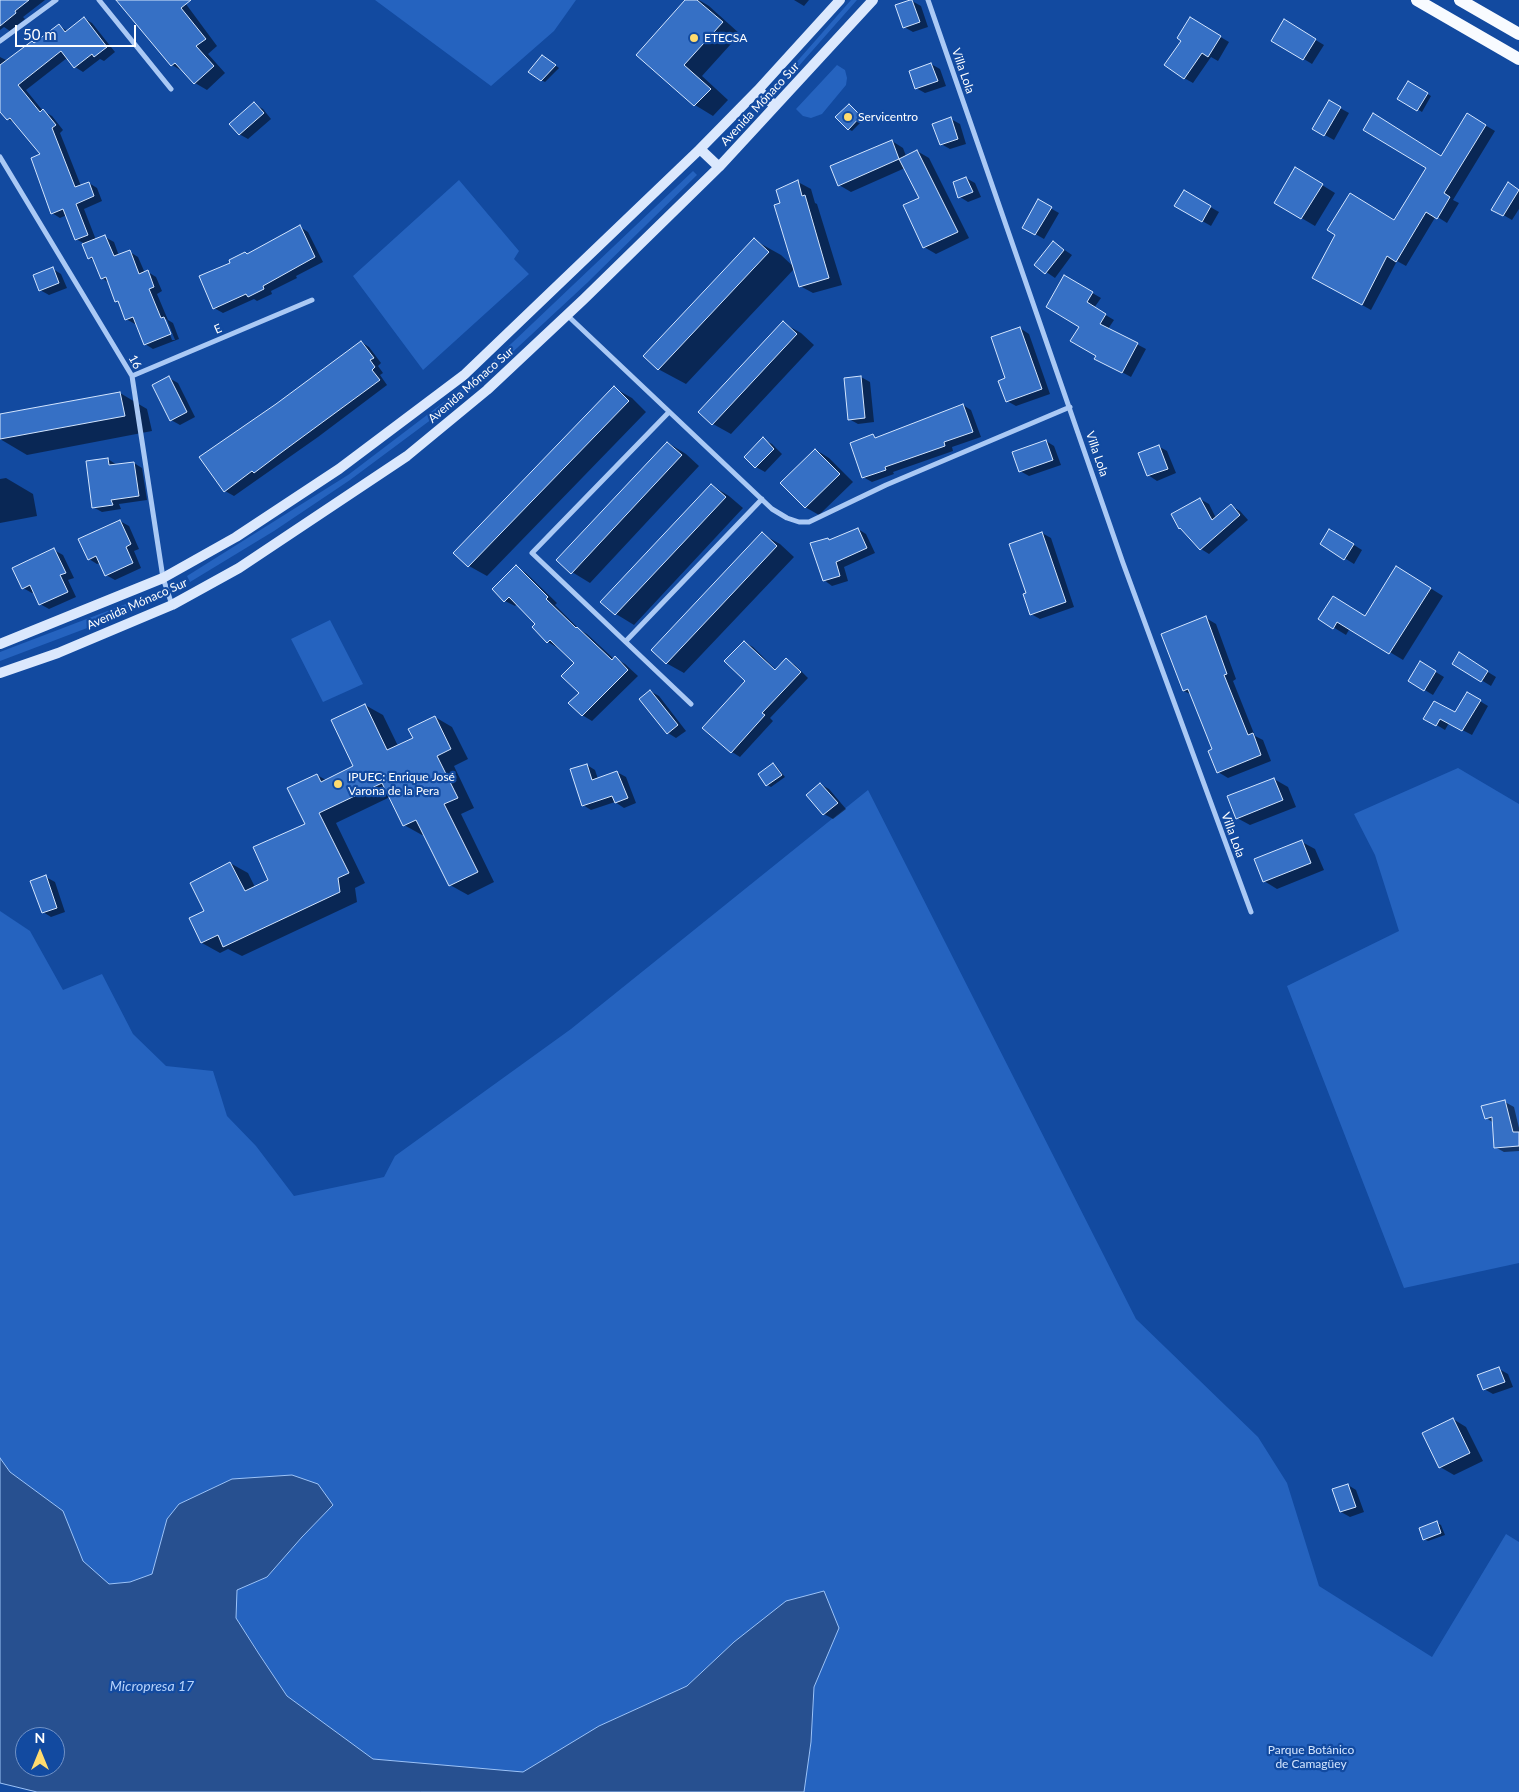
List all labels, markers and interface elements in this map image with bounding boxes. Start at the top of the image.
scale bar [18,15,139,47]
text: 50 m [23,25,57,43]
place label: ETECSA [704,31,747,45]
marker: ETECSA [688,32,700,44]
street label: Villa Lola [949,46,977,96]
street label: Avenida Mónaco Sur [718,59,802,149]
place label: Servicentro [858,110,918,124]
marker: Servicentro [842,111,854,123]
street label: E [212,321,224,337]
street label: Avenida Mónaco Sur [425,344,517,426]
street label: 16 [125,352,145,372]
street label: Villa Lola [1083,429,1111,479]
street label: Avenida Mónaco Sur [84,575,190,633]
place label: IPUEC: Enrique José Varona de la Pera [348,770,455,798]
marker: IPUEC: Enrique José Varona de la Pera [332,778,344,790]
street label: Villa Lola [1218,810,1248,860]
water label: Micropresa 17 [110,1678,194,1694]
north arrow [15,1727,65,1777]
text: N [35,1729,45,1746]
park label: Parque Botánico de Camagüey [1268,1743,1354,1771]

